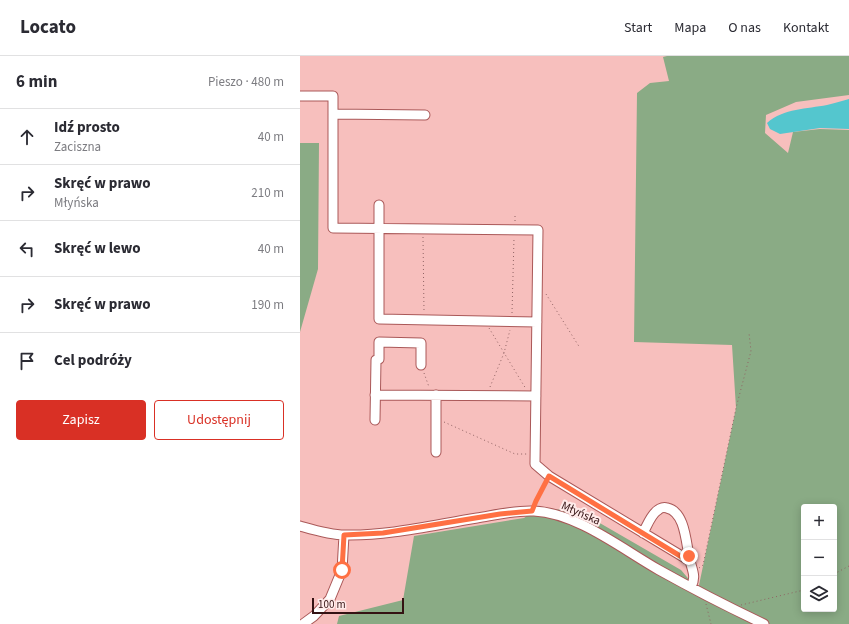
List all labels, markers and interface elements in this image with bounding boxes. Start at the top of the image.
text: Locato [20,14,76,41]
text: Start [624,18,652,38]
text: Mapa [674,18,706,38]
text: O nas [728,18,761,38]
text: Kontakt [783,18,829,38]
text: 6 min [16,70,57,94]
text: Pieszo · 480 m [208,73,284,91]
text: Idź prosto [54,117,120,138]
icon: ahead [16,126,38,148]
text: 40 m [258,128,284,146]
text: Zaciszna [54,138,101,156]
text: Skręć w prawo [54,173,151,194]
icon: right [16,182,38,204]
text: 210 m [251,184,284,202]
text: Młyńska [54,194,99,212]
icon: left [16,238,38,260]
text: Skręć w lewo [54,238,141,259]
text: 40 m [258,240,284,258]
icon: right [16,294,38,316]
text: Skręć w prawo [54,294,151,315]
text: 190 m [251,296,284,314]
icon: arrive [16,350,38,372]
text: Cel podróży [54,350,132,371]
button: Zapisz [16,400,146,440]
button: Udostępnij [154,400,284,440]
street label: Młyńska [558,497,603,530]
map controls [801,504,837,612]
button: + [801,504,837,540]
button: − [801,540,837,576]
route end [680,547,698,565]
route start [333,561,351,579]
button: layers [801,576,837,612]
scale bar [312,596,404,615]
text: 100 m [318,597,346,612]

